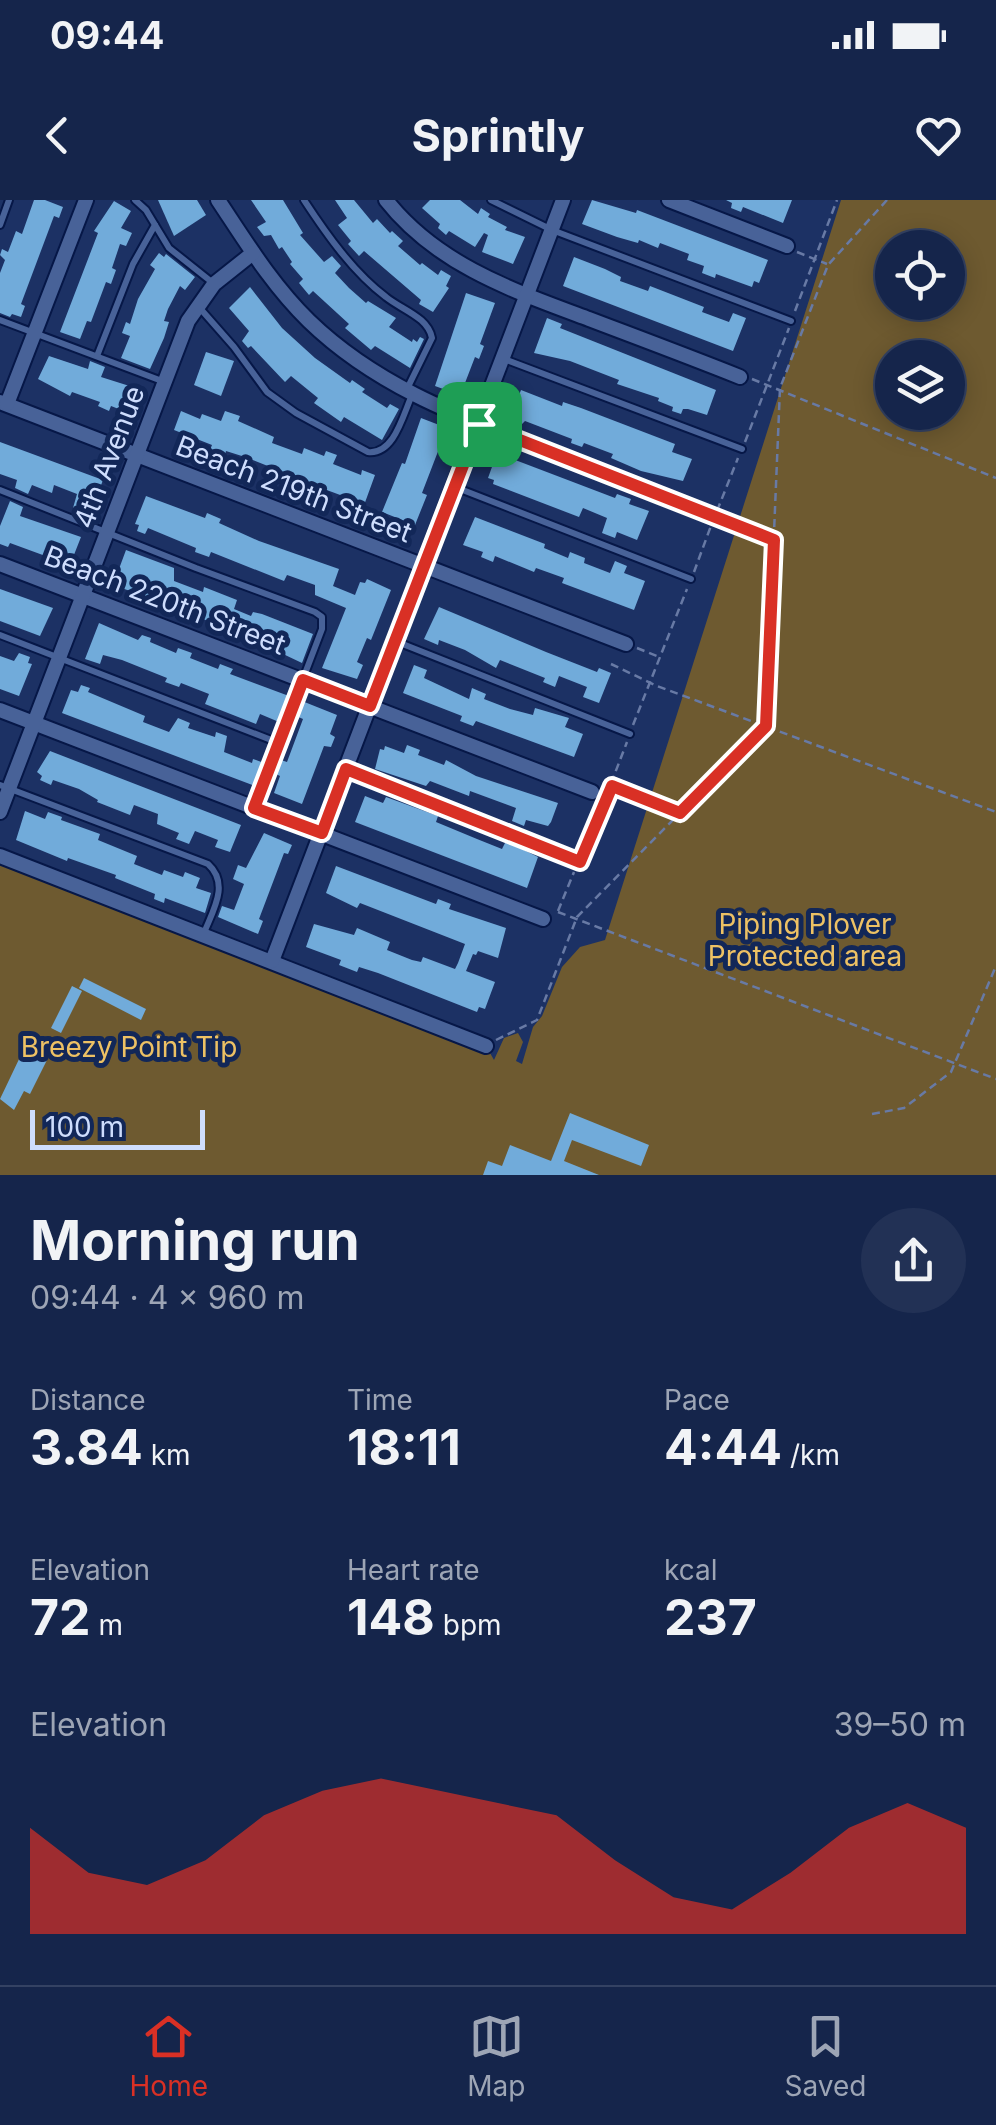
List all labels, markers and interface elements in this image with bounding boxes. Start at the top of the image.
text: 09:44 [50,12,164,58]
icon: back [30,108,85,163]
text: Sprintly [411,108,585,163]
icon: heart [911,108,966,163]
map controls [875,230,965,430]
button: locate [875,230,965,320]
button: layers [875,340,965,430]
street label: 4th Avenue [66,381,152,533]
pin [437,382,522,467]
icon: arrive [452,397,507,452]
street label: Beach 219th Street [171,428,417,550]
street label: Beach 220th Street [39,538,291,662]
park label: Piping Plover Protected area [708,907,902,973]
park label: Breezy Point Tip [21,1030,237,1064]
scale bar [30,1105,205,1150]
text: 100 m [45,1110,124,1144]
text: Morning run [30,1207,360,1273]
button: share [861,1208,966,1313]
text: 09:44 · 4 × 960 m [30,1278,305,1317]
text: Distance [30,1383,146,1417]
text: Time [347,1383,413,1417]
text: Pace [664,1383,730,1417]
text: 3.84 [30,1417,143,1477]
text: 18:11 [347,1417,461,1477]
text: 4:44 [664,1417,782,1477]
text: km [143,1438,191,1472]
text: /km [782,1438,840,1472]
text: Elevation [30,1553,150,1587]
text: Heart rate [347,1553,480,1587]
text: kcal [664,1553,718,1587]
text: 72 [30,1587,91,1647]
text: 148 [347,1587,435,1647]
text: 237 [664,1587,757,1647]
text: m [91,1608,123,1642]
text: bpm [435,1608,502,1642]
text: Elevation [30,1705,167,1744]
text: 39–50 m [834,1705,966,1744]
tab: Home [130,2009,208,2103]
tab: Map [467,2009,525,2103]
tab: Saved [784,2009,866,2103]

